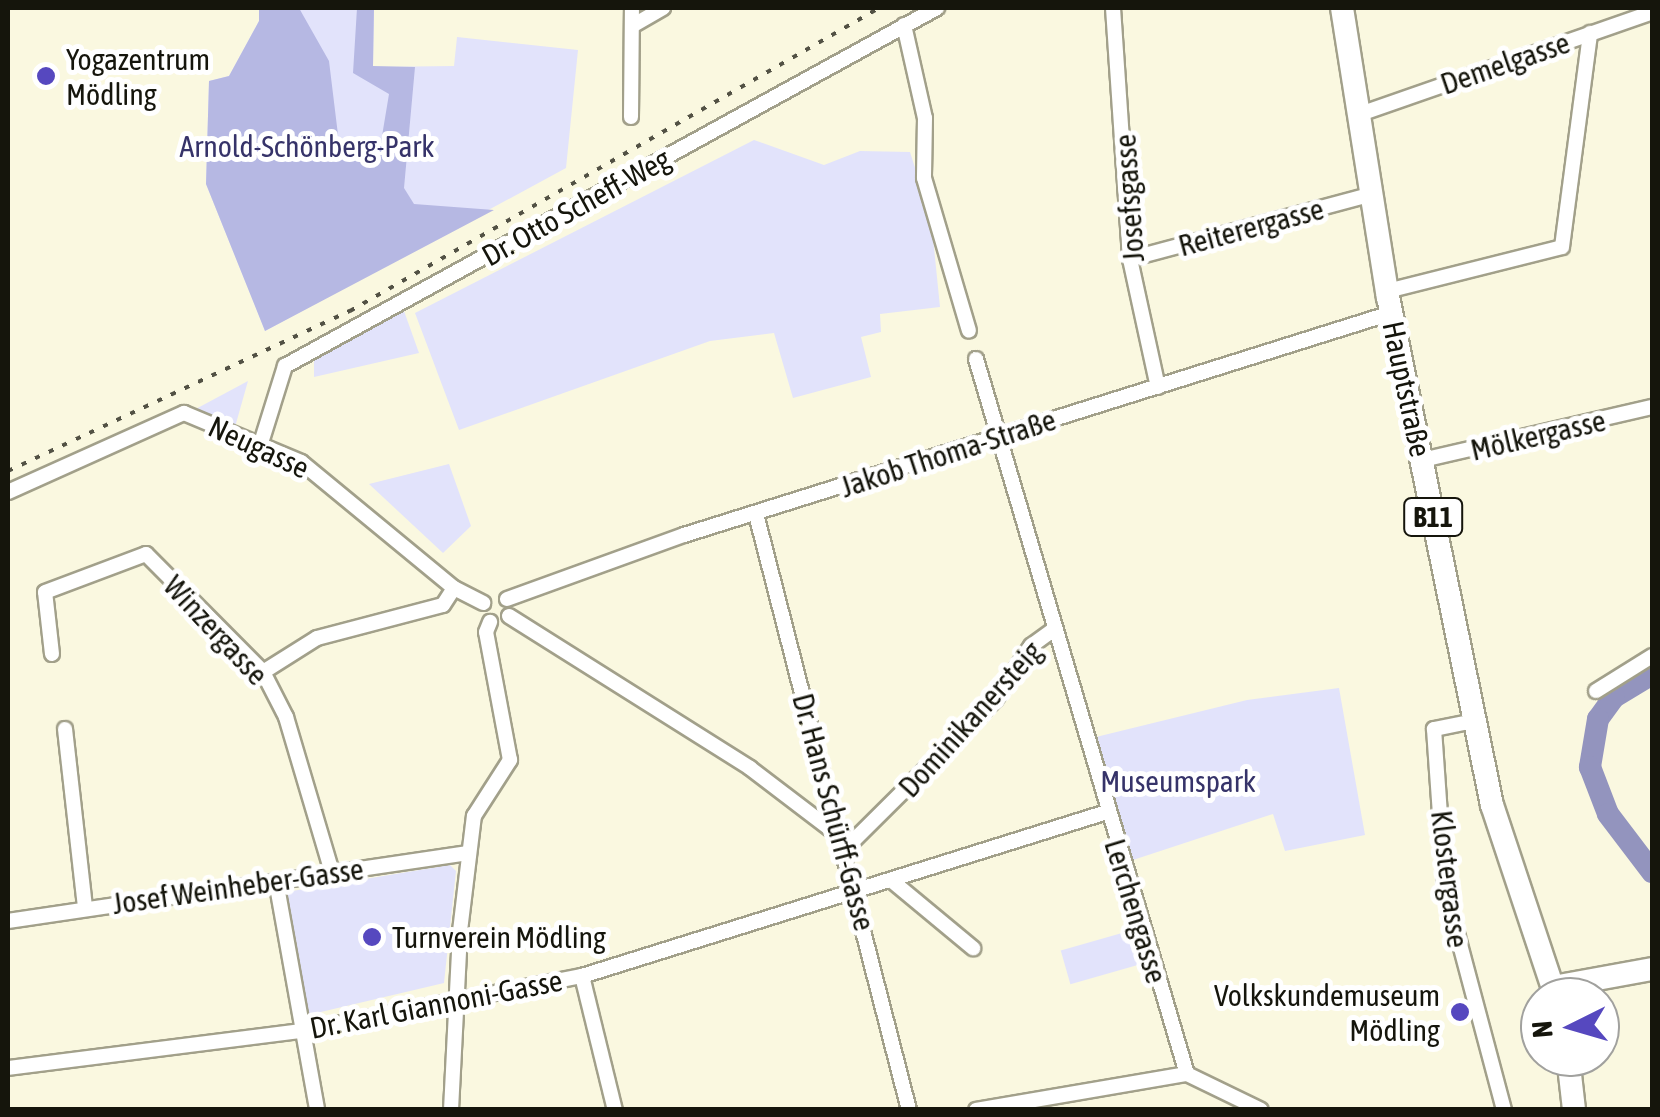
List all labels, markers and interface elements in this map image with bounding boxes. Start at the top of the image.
street label: Demelgasse [1436,24,1574,102]
place label: Yogazentrum Mödling [66,41,210,112]
marker: Yogazentrum Mödling [35,65,57,87]
park label: Arnold-Schönberg-Park [180,128,434,164]
street label: Josefsgasse [1107,133,1151,263]
street label: Dr. Otto Scheff-Weg [476,140,676,274]
street label: Reiterergasse [1174,190,1328,264]
street label: Hauptstraße [1375,318,1439,460]
street label: Jakob Thoma-Straße [836,401,1060,505]
street label: Mölkergasse [1467,402,1609,468]
street label: Neugasse [203,408,315,486]
road number: B11 [1403,494,1463,540]
street label: Winzergasse [156,568,276,692]
street label: Dominikanersteig [891,634,1049,804]
street label: Dr. Hans Schürff-Gasse [785,689,883,935]
park label: Museumspark [1100,763,1256,799]
street label: Klostergasse [1424,808,1476,950]
street label: Lerchengasse [1097,835,1175,987]
street label: Josef Weinheber-Gasse [110,851,366,921]
place label: Turnverein Mödling [392,919,606,955]
marker: Turnverein Mödling [361,926,383,948]
street label: Dr. Karl Giannoni-Gasse [307,962,565,1046]
place label: Volkskundemuseum Mödling [1214,977,1440,1048]
north arrow [1520,977,1620,1077]
marker: Volkskundemuseum Mödling [1449,1001,1471,1023]
text: N [1525,1020,1559,1039]

